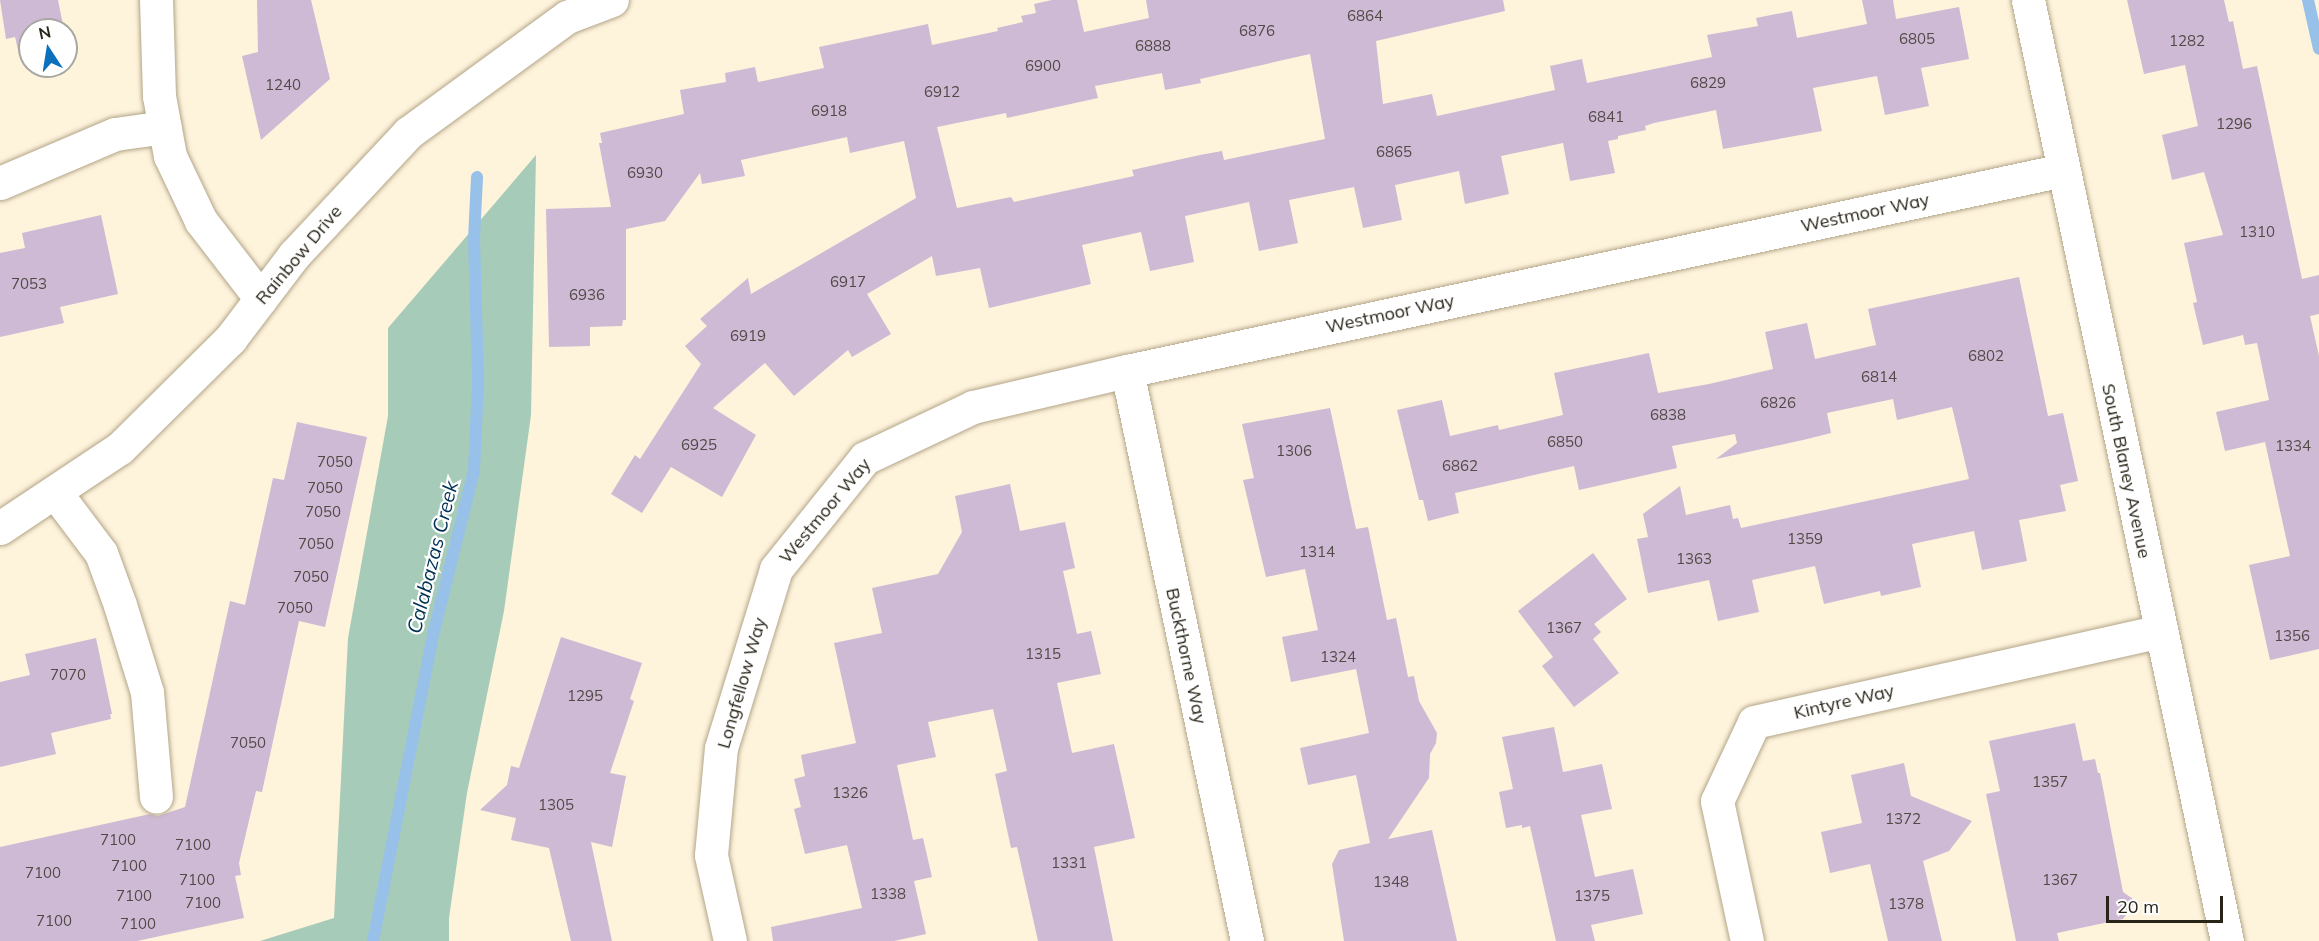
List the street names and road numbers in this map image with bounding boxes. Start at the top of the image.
street label: Westmoor Way [1799,189,1931,237]
street label: Rainbow Drive [251,201,347,309]
street label: Westmoor Way [1324,290,1456,338]
street label: South Blaney Avenue [2097,382,2155,560]
street label: Westmoor Way [775,454,875,568]
street label: Buckthorne Way [1161,586,1211,726]
street label: Longfellow Way [713,615,771,751]
street label: Kintyre Way [1792,680,1896,724]

